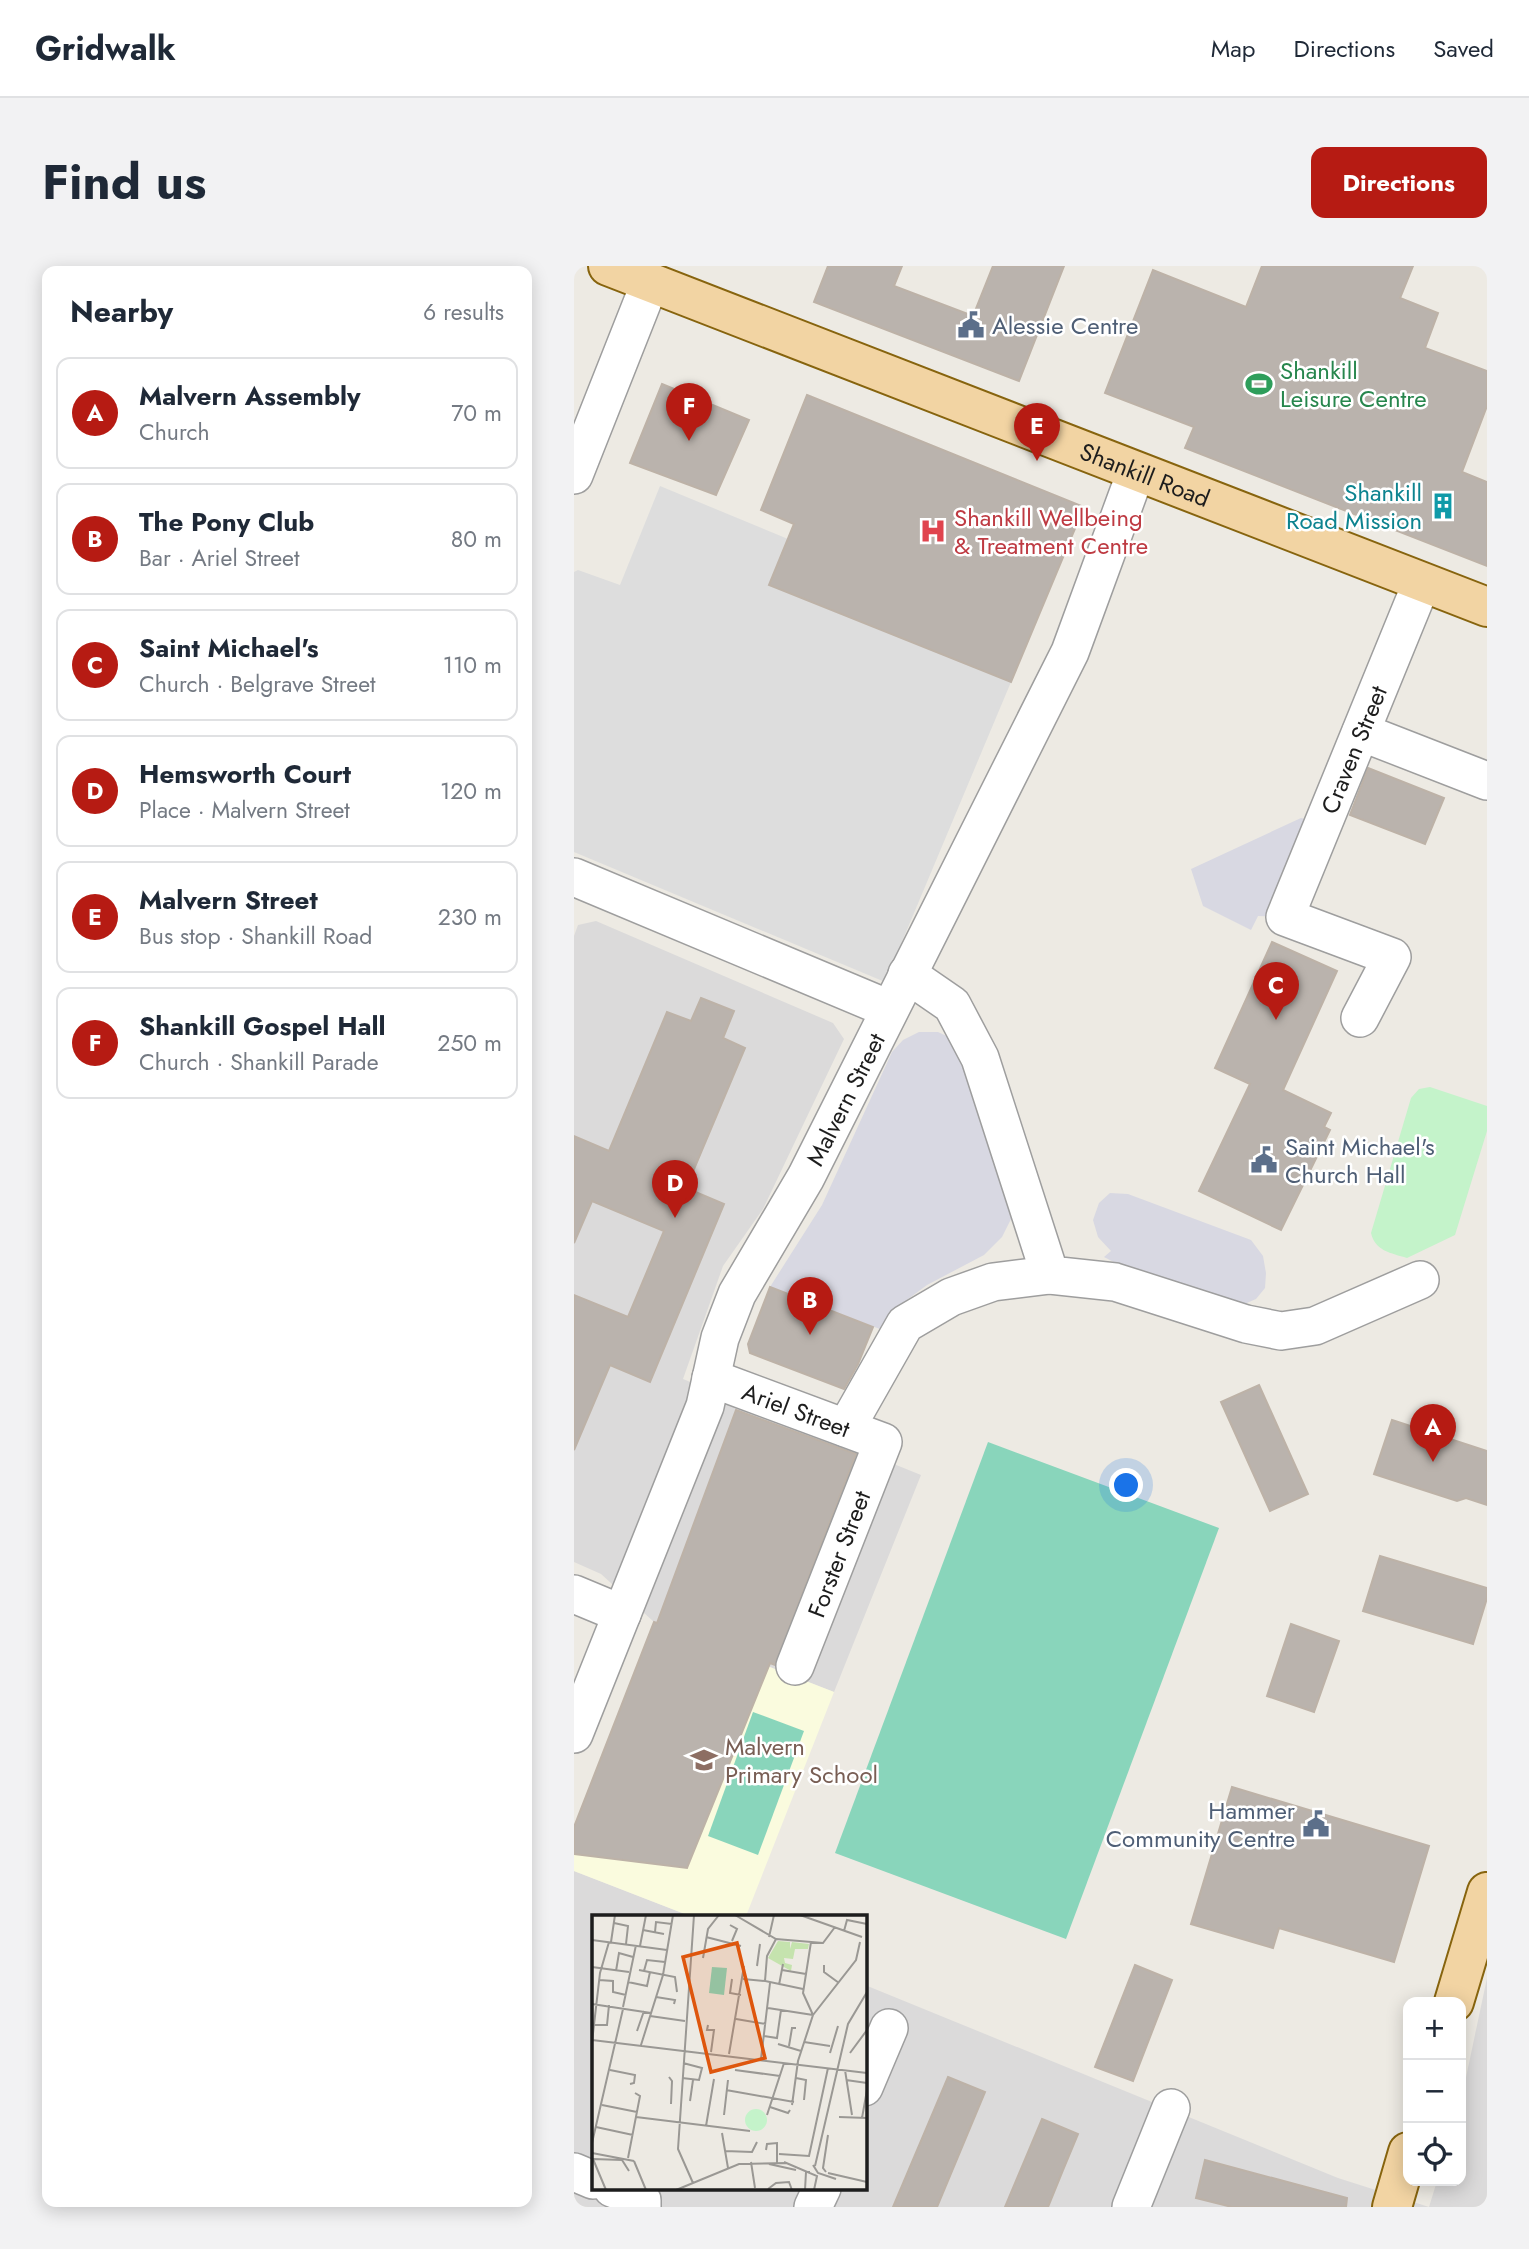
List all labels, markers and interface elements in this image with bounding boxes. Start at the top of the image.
text: Gridwalk [35,25,176,72]
text: Map [1211,31,1256,66]
text: Directions [1294,31,1395,66]
text: Saved [1433,31,1494,66]
text: Find us [42,147,206,217]
button: Directions [1311,147,1487,218]
text: Nearby [70,290,173,333]
text: 6 results [423,295,504,329]
place label: Alessie Centre [992,308,1138,343]
public building icon: Alessie Centre [956,310,986,340]
place label: Shankill Leisure Centre [1280,353,1427,416]
sports icon: Shankill Leisure Centre [1244,369,1274,399]
text: Malvern Assembly [139,377,361,415]
pin: F [666,383,712,441]
text: A [87,396,103,430]
text: 70 m [451,396,502,430]
pin: E [1014,403,1060,461]
text: Church [139,415,210,449]
street label: Shankill Road [1075,433,1215,515]
place label: Shankill Road Mission [1286,475,1422,538]
building icon: Shankill Road Mission [1428,491,1458,521]
place label: Shankill Wellbeing & Treatment Centre [954,500,1148,563]
text: The Pony Club [139,503,314,541]
hospital icon: Shankill Wellbeing & Treatment Centre [918,516,948,546]
text: B [87,522,103,556]
text: 80 m [451,522,502,556]
text: Bar · Ariel Street [139,541,299,575]
text: Saint Michael's [139,629,319,667]
text: C [87,648,103,682]
text: 110 m [443,648,502,682]
text: Church · Belgrave Street [139,667,376,701]
street label: Craven Street [1312,680,1395,819]
text: Hemsworth Court [139,755,351,793]
text: D [87,774,103,808]
text: 120 m [440,774,502,808]
text: Place · Malvern Street [139,793,350,827]
text: Malvern Street [139,881,318,919]
text: E [88,900,102,934]
text: 230 m [438,900,502,934]
text: Bus stop · Shankill Road [139,919,372,953]
pin: C [1253,962,1299,1020]
text: Shankill Gospel Hall [139,1007,386,1045]
text: F [89,1026,101,1060]
text: 250 m [437,1026,502,1060]
street label: Malvern Street [797,1027,893,1172]
text: Church · Shankill Parade [139,1045,379,1079]
place label: Saint Michael's Church Hall [1285,1129,1435,1192]
public building icon: Saint Michael's Church Hall [1249,1145,1279,1175]
pin: D [652,1160,698,1218]
pin: B [787,1277,833,1335]
street label: Ariel Street [737,1374,855,1446]
pin: A [1410,1404,1456,1462]
your location [1109,1468,1143,1502]
street label: Forster Street [799,1485,879,1622]
place label: Malvern Primary School [725,1729,878,1792]
school or university icon: Malvern Primary School [689,1745,719,1775]
place label: Hammer Community Centre [1106,1793,1296,1856]
public building icon: Hammer Community Centre [1301,1809,1331,1839]
inset map [592,1915,866,2190]
map controls [1403,1997,1466,2186]
button: + [1403,1997,1466,2060]
button: − [1403,2060,1466,2123]
button: locate [1403,2123,1466,2186]

